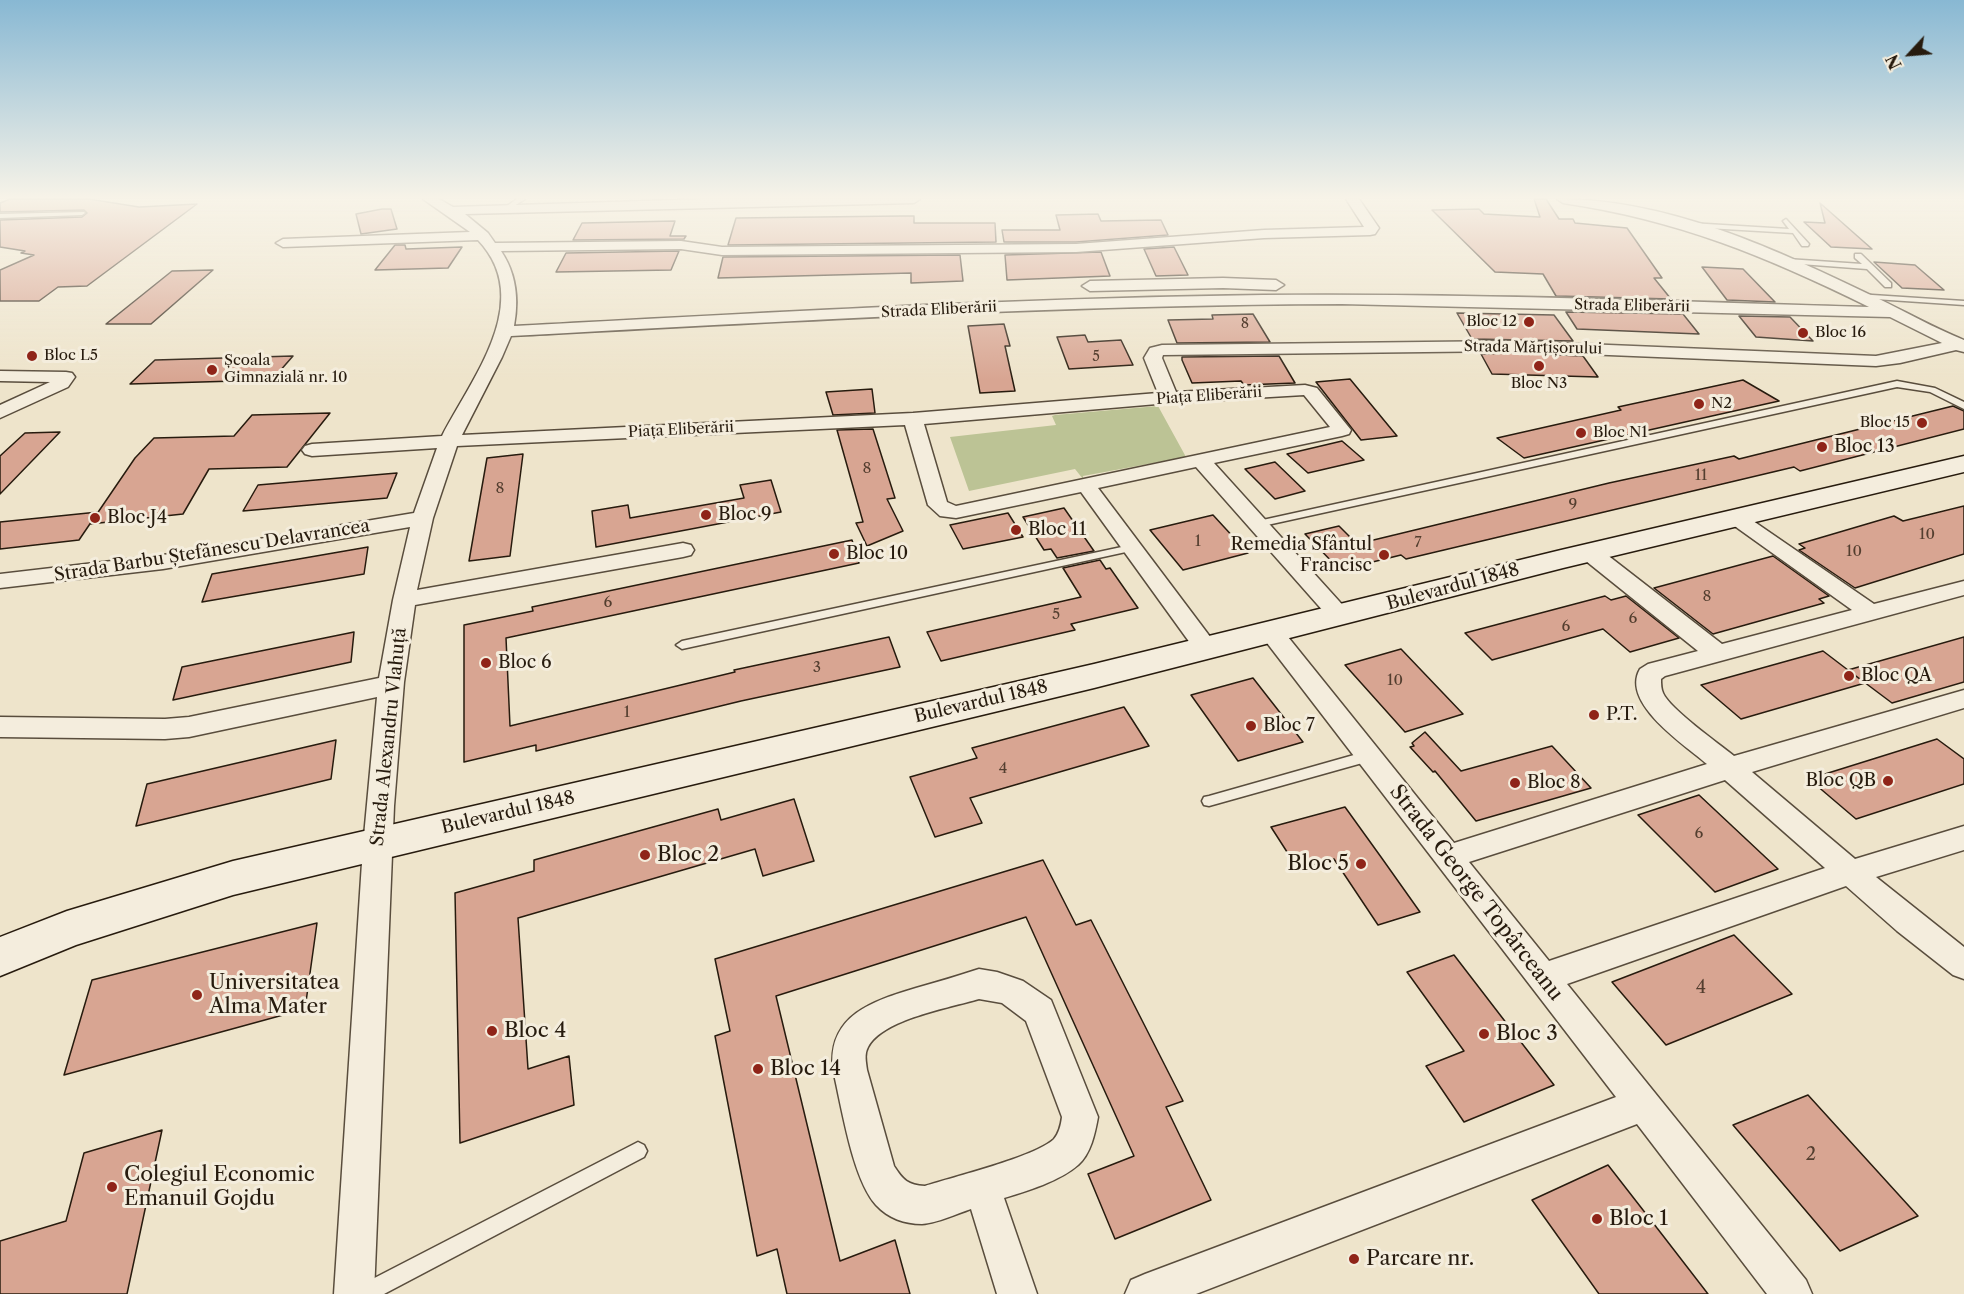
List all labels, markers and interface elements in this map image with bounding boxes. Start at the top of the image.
north arrow [1880,24,1940,84]
text: N [1882,51,1906,73]
street label: Strada Eliberării [1574,296,1690,316]
street label: Strada Eliberării [881,298,997,322]
place label: Bloc 12 [1466,313,1517,331]
marker: Bloc 12 [1522,315,1536,329]
house number: 8 [1241,316,1249,332]
place label: Bloc 16 [1815,324,1866,342]
marker: Bloc 16 [1796,326,1810,340]
street label: Strada Mărțișorului [1464,338,1602,358]
place label: Bloc L5 [44,347,98,365]
marker: Bloc L5 [25,349,39,363]
house number: 5 [1092,349,1100,365]
place label: Școala Gimnazială nr. 10 [224,352,348,387]
marker: Bloc N3 [1532,359,1546,373]
marker: Școala Gimnazială nr. 10 [205,363,219,377]
place label: Bloc N3 [1511,375,1567,393]
street label: Piața Eliberării [1155,383,1263,409]
place label: N2 [1711,395,1732,413]
marker: N2 [1692,397,1706,411]
place label: Bloc 15 [1860,414,1910,432]
marker: Bloc 15 [1915,416,1929,430]
street label: Piața Eliberării [628,418,734,442]
place label: Bloc N1 [1593,424,1648,442]
marker: Bloc N1 [1574,426,1588,440]
place label: Bloc 13 [1834,436,1895,458]
marker: Bloc 13 [1815,440,1829,454]
house number: 8 [863,460,871,478]
house number: 11 [1695,467,1707,485]
house number: 8 [496,480,504,498]
house number: 9 [1569,496,1577,514]
place label: Bloc 9 [718,504,772,526]
place label: Bloc J4 [107,507,167,529]
marker: Bloc 9 [699,508,713,522]
marker: Bloc J4 [88,511,102,525]
street label: Strada Barbu Ștefănescu Delavrancea [53,515,371,587]
place label: Bloc 11 [1028,519,1086,541]
marker: Bloc 11 [1009,523,1023,537]
house number: 10 [1919,526,1935,544]
house number: 1 [1195,533,1201,551]
place label: Remedia Sfântul Francisc [1231,534,1372,576]
house number: 7 [1414,534,1422,552]
place label: Bloc 10 [846,543,908,565]
house number: 10 [1846,543,1862,561]
marker: Bloc 10 [827,547,841,561]
marker: Remedia Sfântul Francisc [1377,548,1391,562]
street label: Bulevardul 1848 [1384,559,1522,615]
house number: 8 [1703,588,1711,606]
house number: 6 [604,594,612,612]
house number: 5 [1052,606,1060,624]
house number: 6 [1629,610,1637,628]
house number: 6 [1562,618,1570,636]
street label: Strada Alexandru Vlahuță [367,627,411,847]
place label: Bloc 6 [498,652,552,674]
marker: Bloc 6 [479,656,493,670]
house number: 3 [813,659,821,677]
place label: Bloc QA [1861,665,1932,687]
marker: Bloc QA [1842,669,1856,683]
house number: 10 [1387,672,1403,690]
street label: Bulevardul 1848 [912,676,1050,728]
house number: 1 [624,704,630,722]
place label: P.T. [1606,704,1637,726]
marker: P.T. [1587,708,1601,722]
place label: Bloc 7 [1263,715,1315,737]
marker: Bloc 7 [1244,719,1258,733]
house number: 4 [999,760,1007,778]
place label: Bloc QB [1806,770,1876,792]
place label: Bloc 8 [1527,772,1581,794]
marker: Bloc QB [1881,774,1895,788]
marker: Bloc 8 [1508,776,1522,790]
street label: Strada George Topârceanu [1384,780,1568,1006]
street label: Bulevardul 1848 [439,787,577,839]
house number: 6 [1695,825,1703,843]
place label: Bloc 2 [657,842,719,868]
marker: Bloc 2 [638,848,652,862]
place label: Bloc 5 [1287,851,1349,877]
marker: Bloc 5 [1354,857,1368,871]
place label: Universitatea Alma Mater [209,970,340,1020]
house number: 4 [1696,977,1706,999]
marker: Universitatea Alma Mater [190,988,204,1002]
place label: Bloc 4 [504,1018,566,1044]
place label: Bloc 3 [1496,1021,1558,1047]
marker: Bloc 4 [485,1024,499,1038]
marker: Bloc 3 [1477,1027,1491,1041]
place label: Bloc 14 [770,1056,841,1082]
marker: Bloc 14 [751,1062,765,1076]
house number: 2 [1806,1144,1816,1166]
place label: Colegiul Economic Emanuil Gojdu [124,1162,315,1212]
marker: Colegiul Economic Emanuil Gojdu [105,1180,119,1194]
place label: Bloc 1 [1609,1206,1668,1232]
marker: Bloc 1 [1590,1212,1604,1226]
place label: Parcare nr. [1366,1246,1474,1272]
marker: Parcare nr. [1347,1252,1361,1266]

